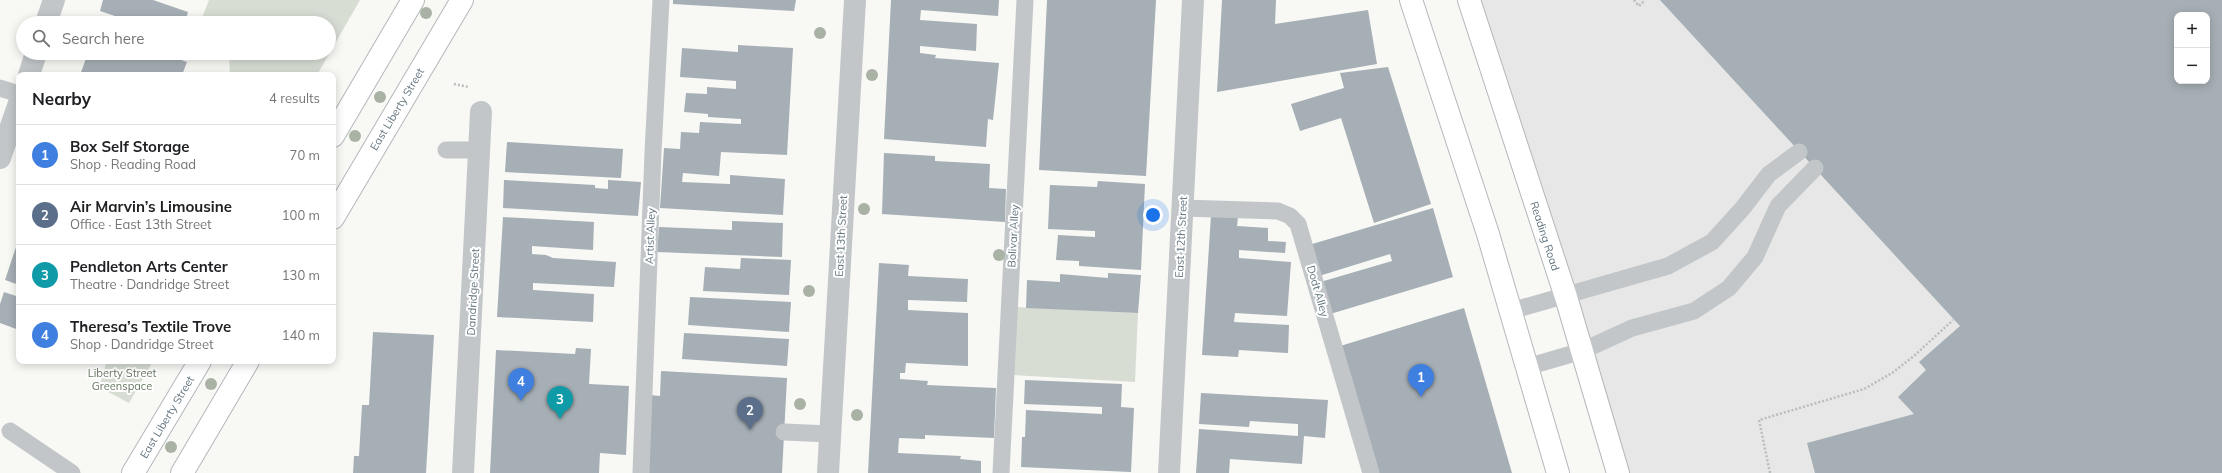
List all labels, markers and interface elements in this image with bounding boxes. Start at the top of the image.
map controls [2174,12,2210,84]
button: + [2174,12,2210,48]
search box [16,16,336,60]
icon: search [30,27,52,49]
text: Search here [62,29,144,48]
button: − [2174,48,2210,84]
street label: East Liberty Street [367,65,427,153]
text: Nearby [32,88,91,109]
text: 4 results [269,90,320,106]
text: Box Self Storage [70,137,190,156]
text: 1 [41,147,49,163]
text: 70 m [290,147,320,163]
text: Shop · Reading Road [70,156,196,172]
street label: East 13th Street [832,195,850,277]
street label: East 12th Street [1172,196,1190,278]
text: Air Marvin’s Limousine [70,197,232,216]
street label: Reading Road [1527,199,1563,273]
street label: Bolivar Alley [1004,204,1022,268]
your location [1143,205,1163,225]
text: 2 [41,207,49,223]
text: 100 m [282,207,320,223]
street label: Artist Alley [642,208,658,264]
text: Office · East 13th Street [70,216,212,232]
street label: Dandridge Street [464,248,482,336]
text: Pendleton Arts Center [70,257,228,276]
street label: Dodt Alley [1304,264,1332,318]
text: 3 [41,267,49,283]
text: 130 m [282,267,320,283]
text: Theatre · Dandridge Street [70,276,229,292]
text: Theresa’s Textile Trove [70,317,231,336]
text: 4 [41,327,49,343]
text: 140 m [282,327,320,343]
text: Shop · Dandridge Street [70,336,214,352]
pin: 1 [1408,364,1434,397]
park label: Liberty Street Greenspace [88,366,156,393]
pin: 4 [508,368,534,401]
street label: East Liberty Street [137,373,197,461]
pin: 3 [547,386,573,419]
pin: 2 [737,397,763,430]

